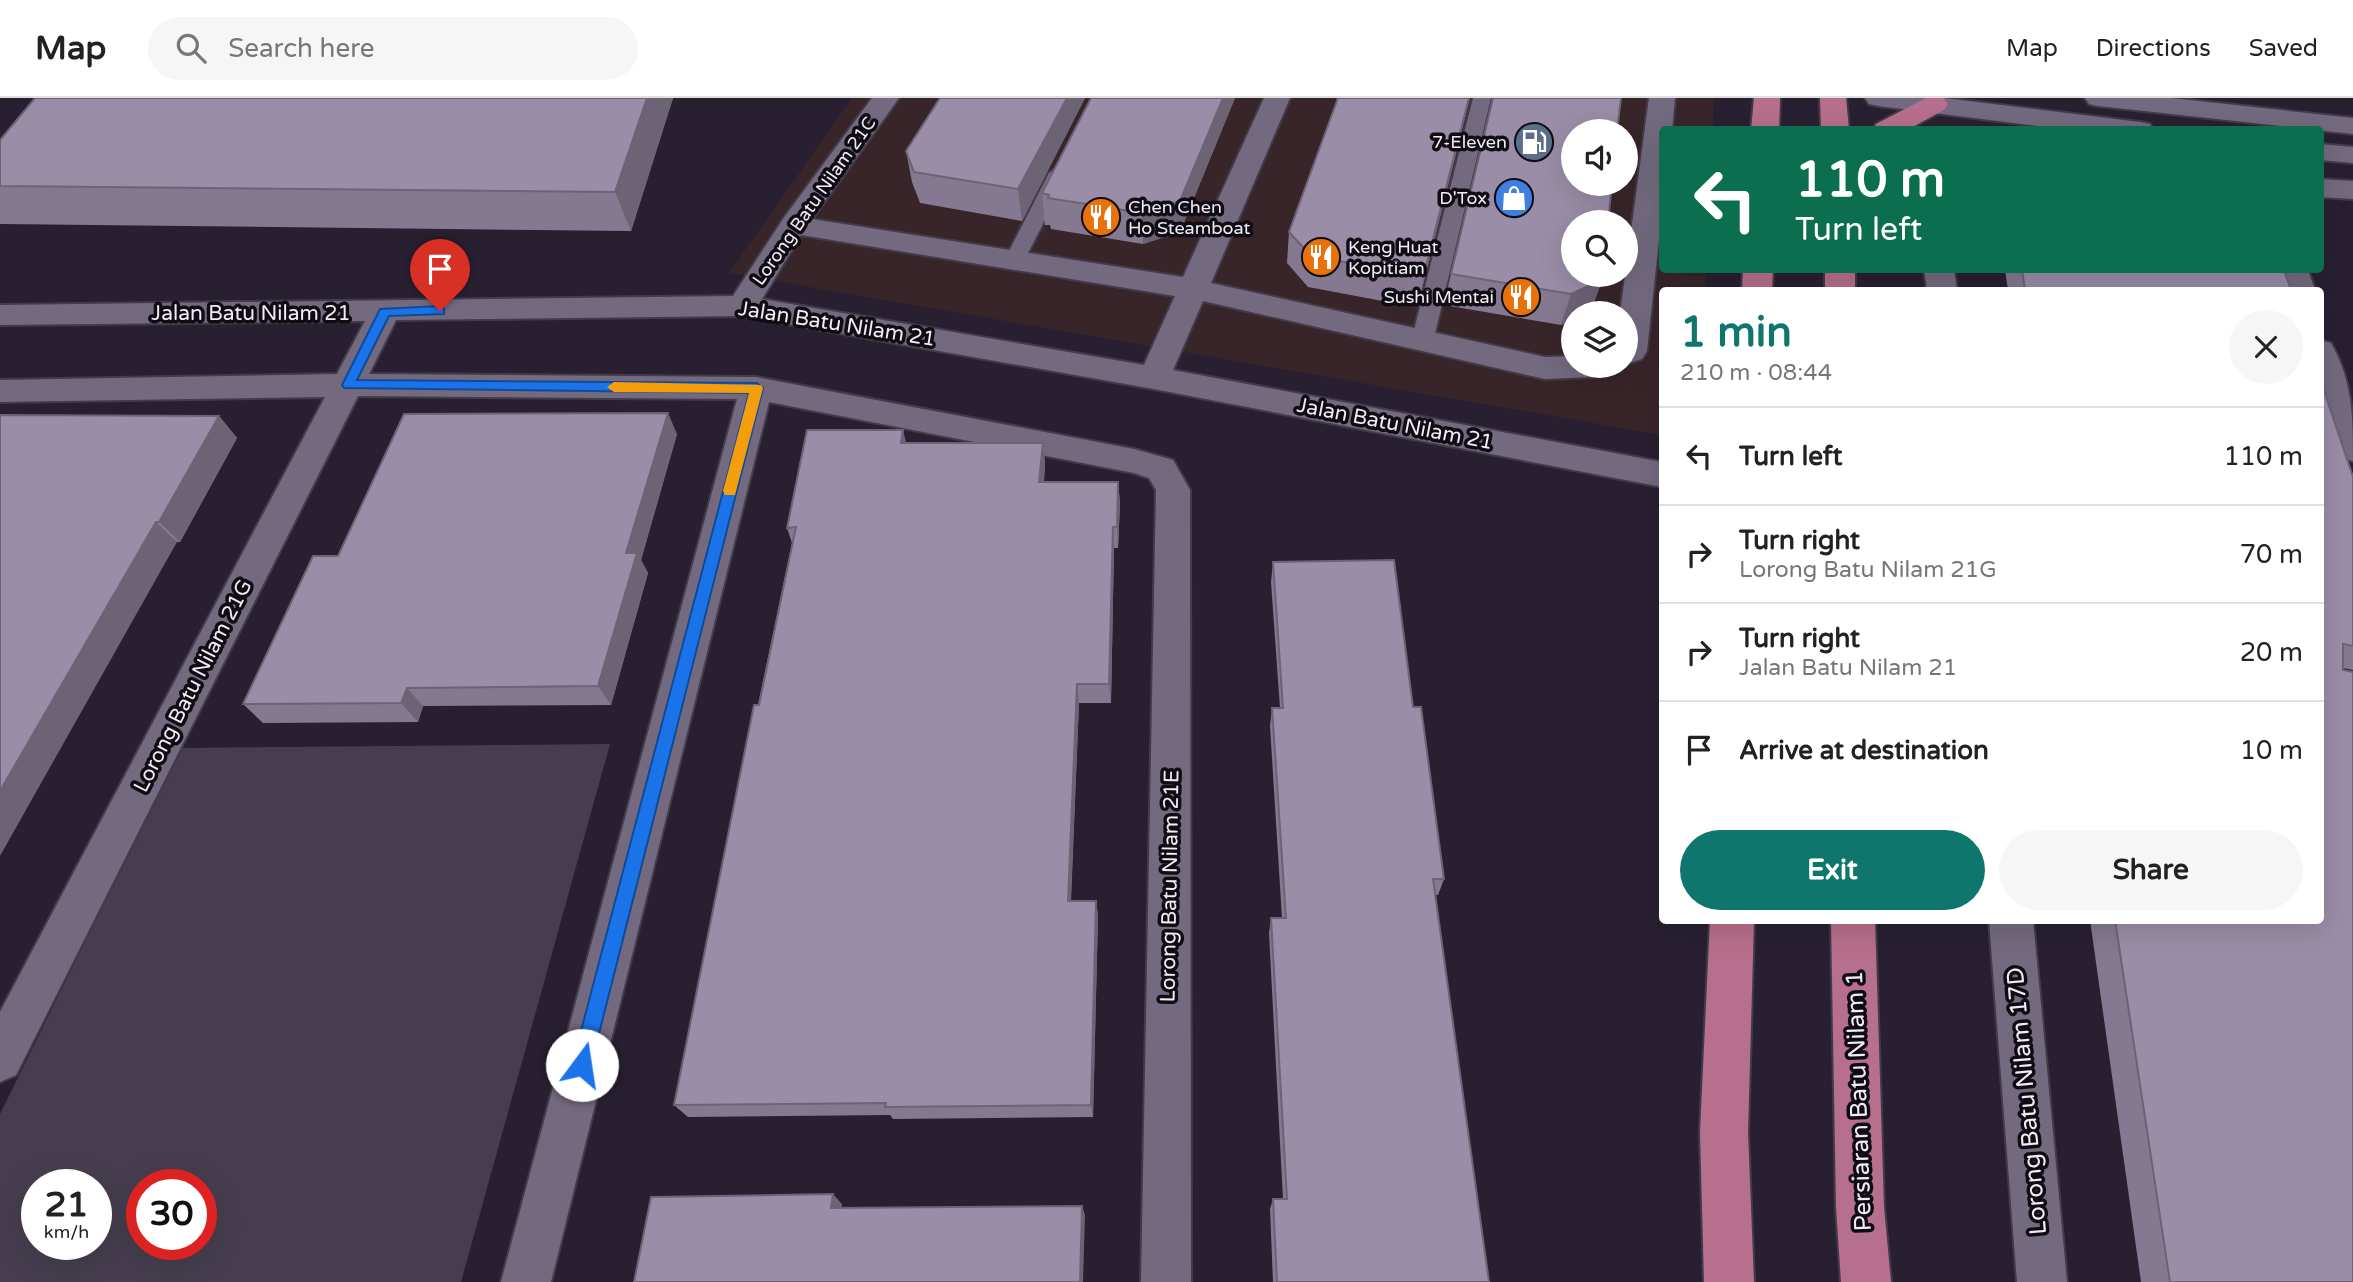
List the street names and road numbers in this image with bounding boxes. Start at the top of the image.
street label: Lorong Batu Nilam 21C [748,113,880,289]
street label: Jalan Batu Nilam 21 [737,296,937,352]
street label: Jalan Batu Nilam 21 [151,301,351,326]
street label: Jalan Batu Nilam 21 [1295,393,1495,455]
street label: Lorong Batu Nilam 21G [128,576,258,796]
street label: Lorong Batu Nilam 21E [1155,769,1185,1003]
street label: Lorong Batu Nilam 17D [2001,966,2053,1236]
street label: Persiaran Batu Nilam 1 [1840,970,1878,1232]

